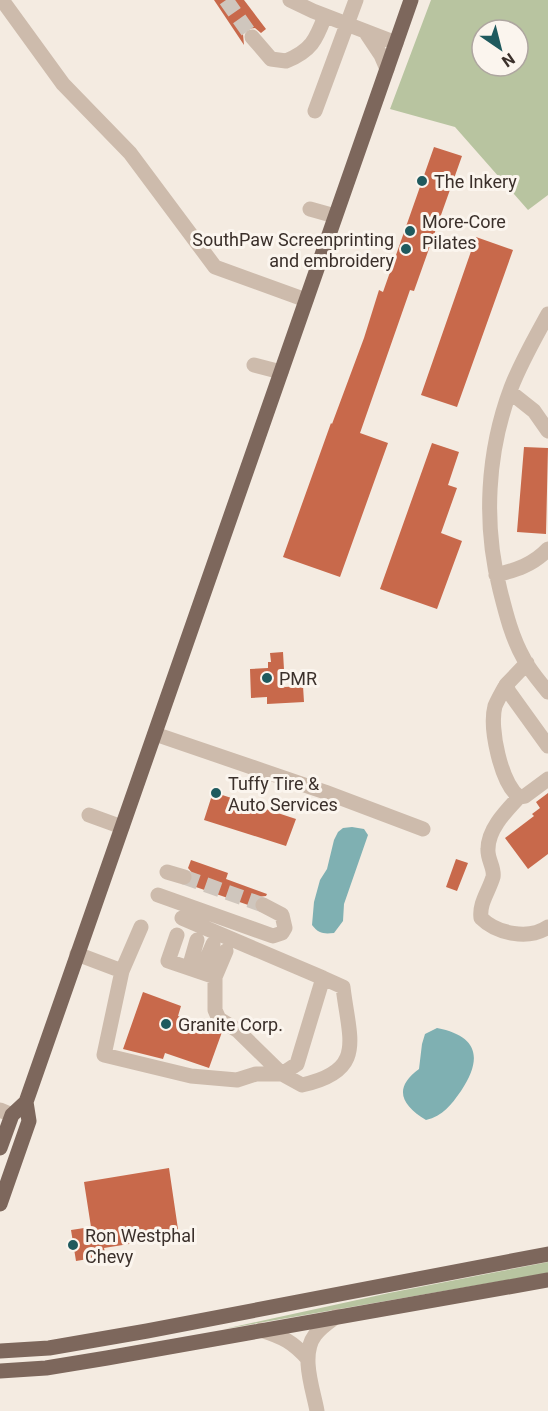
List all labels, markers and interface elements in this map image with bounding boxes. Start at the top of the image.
north arrow [470,18,530,78]
text: N [498,49,518,71]
place label: The Inkery [434,171,517,192]
marker: The Inkery [415,174,429,188]
place label: More-Core Pilates [422,211,506,253]
marker: More-Core Pilates [403,224,417,238]
place label: SouthPaw Screenprinting and embroidery [192,229,394,271]
marker: SouthPaw Screenprinting and embroidery [399,242,413,256]
place label: PMR [279,668,317,689]
marker: PMR [260,671,274,685]
place label: Tuffy Tire & Auto Services [228,773,338,815]
marker: Tuffy Tire & Auto Services [209,786,223,800]
place label: Granite Corp. [178,1014,283,1035]
marker: Granite Corp. [159,1017,173,1031]
place label: Ron Westphal Chevy [85,1225,195,1267]
marker: Ron Westphal Chevy [66,1238,80,1252]

